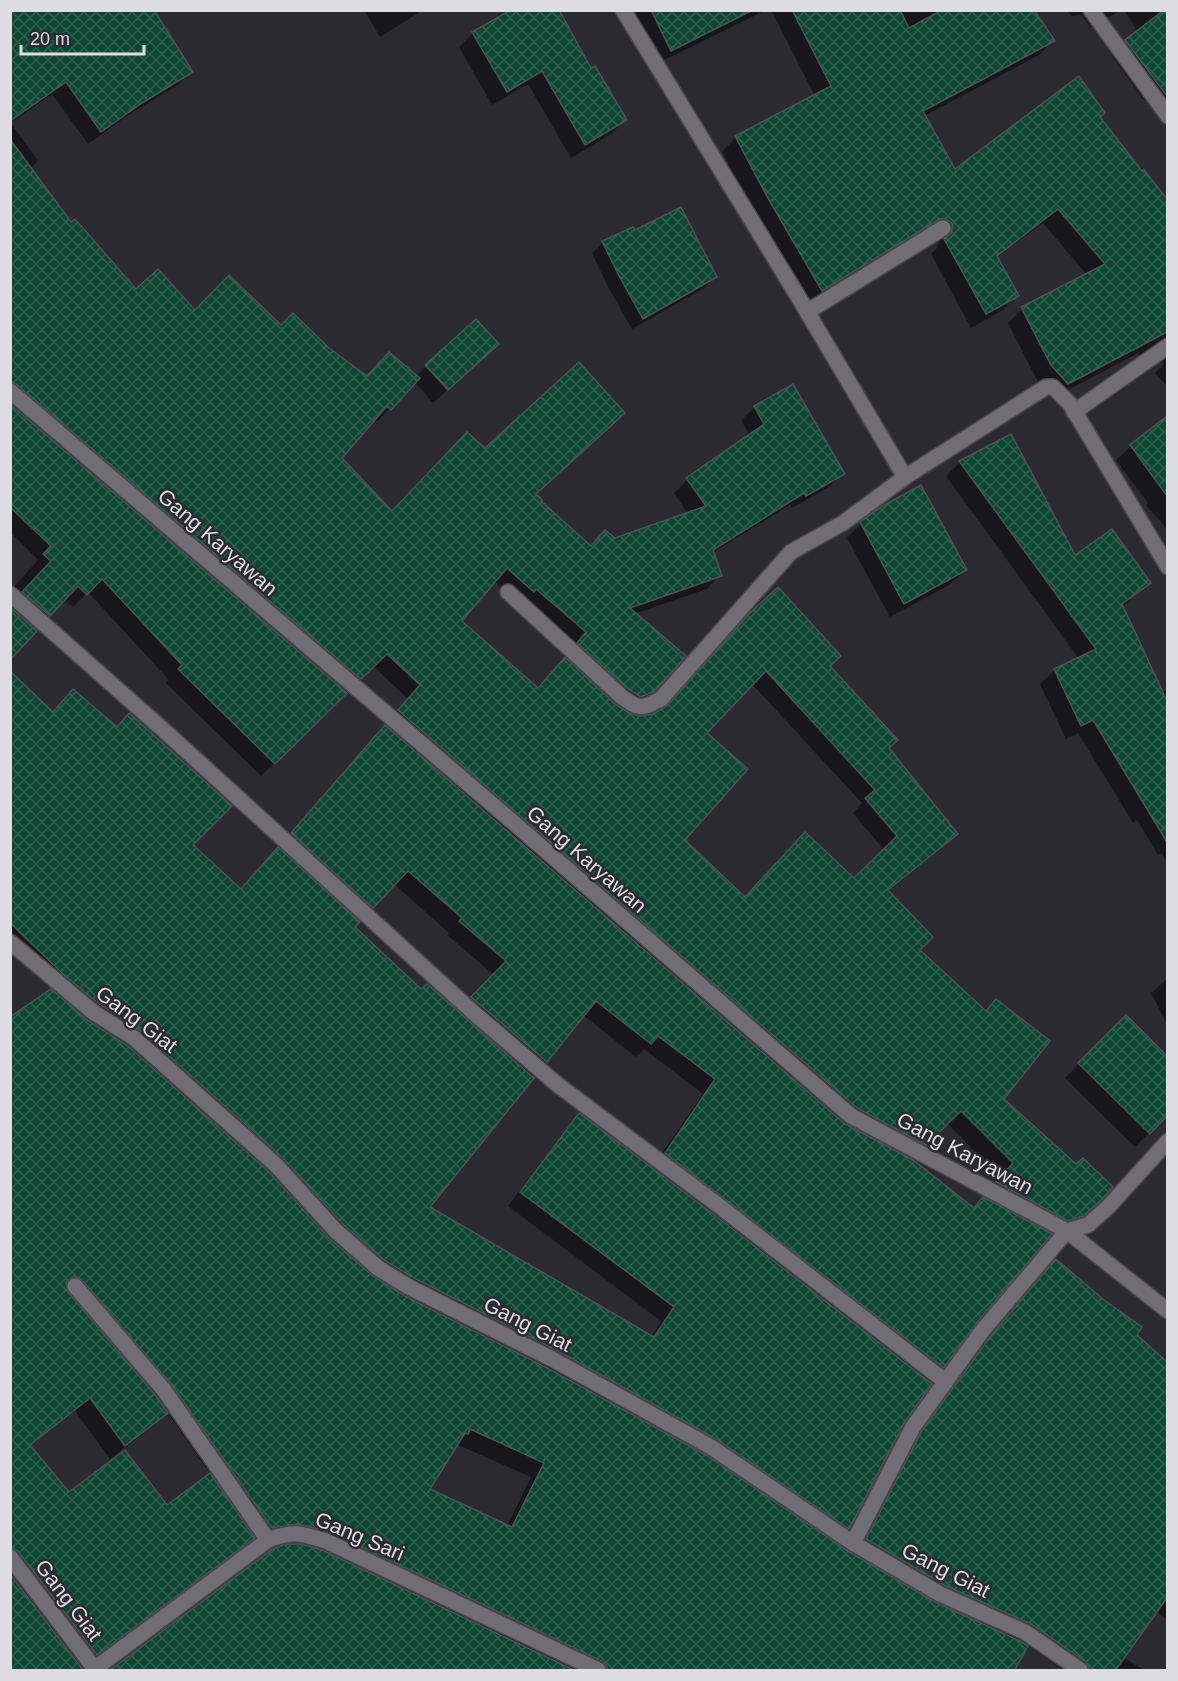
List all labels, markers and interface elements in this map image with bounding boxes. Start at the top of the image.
scale bar [21,18,144,56]
text: 20 m [30,29,70,49]
street label: Gang Karyawan [154,484,282,600]
street label: Gang Karyawan [523,801,651,917]
street label: Gang Giat [92,981,182,1057]
street label: Gang Karyawan [893,1107,1037,1199]
street label: Gang Giat [480,1292,576,1356]
street label: Gang Sari [312,1507,408,1565]
street label: Gang Giat [898,1538,994,1602]
street label: Gang Giat [31,1555,107,1645]

